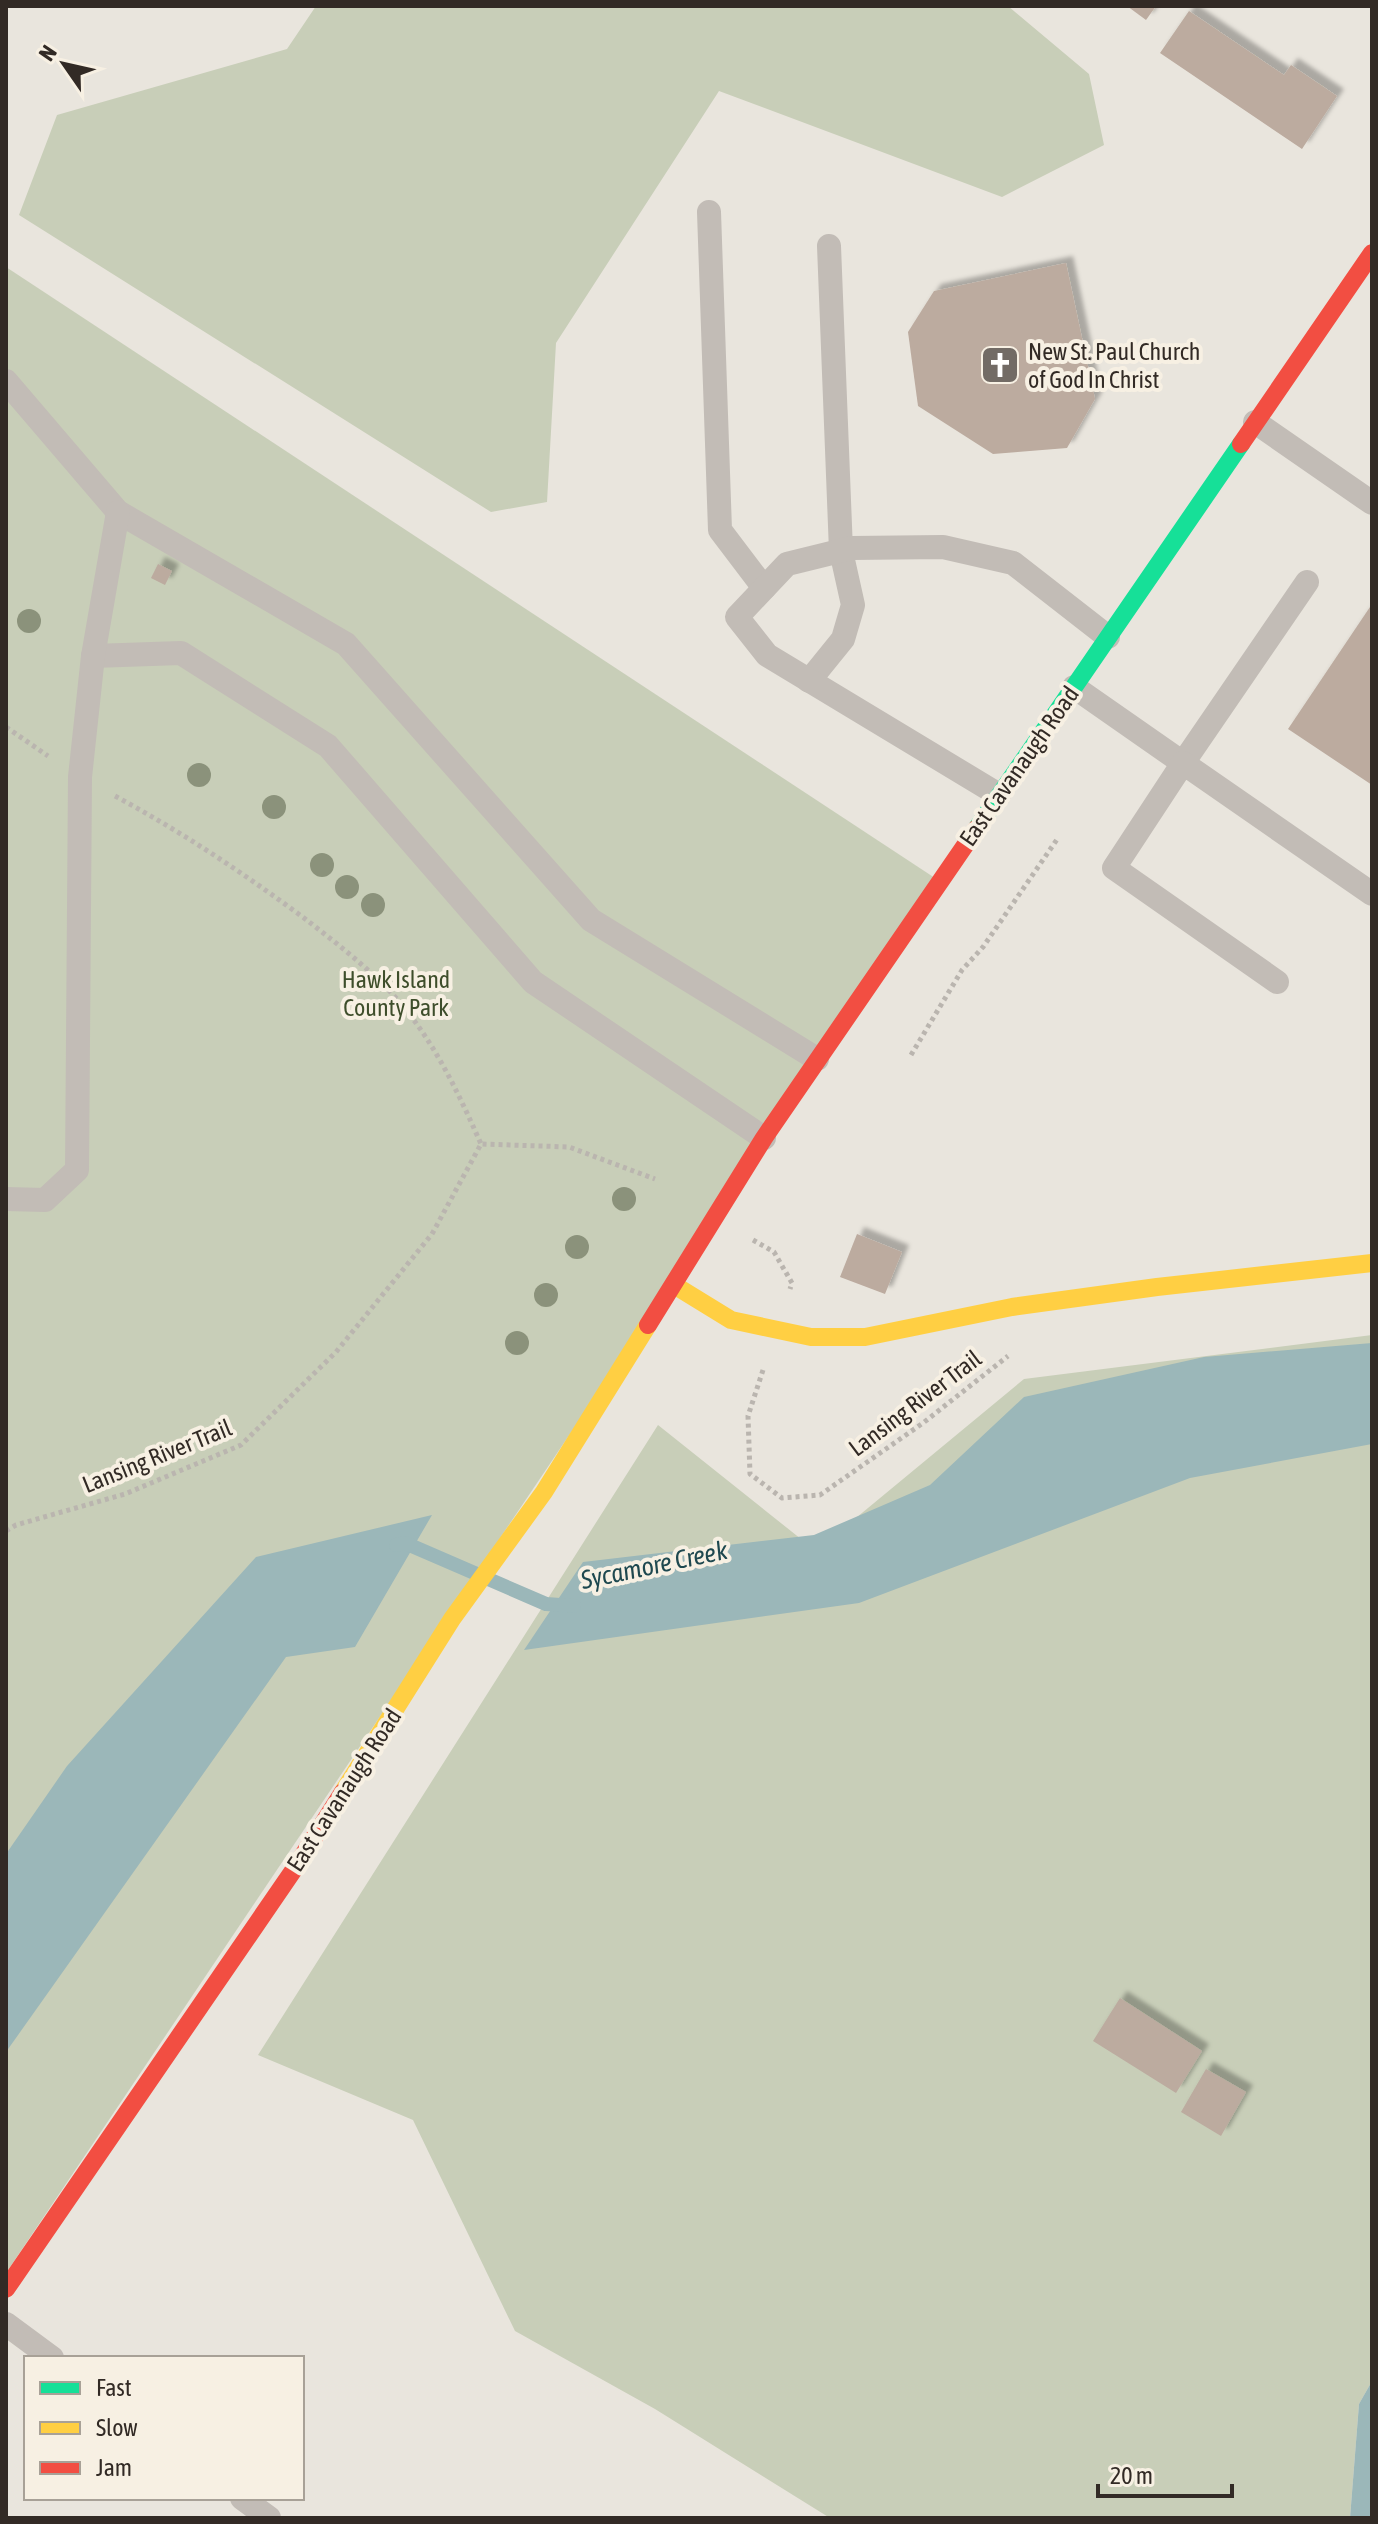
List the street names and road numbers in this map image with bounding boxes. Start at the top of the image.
street label: East Cavanaugh Road [954,681,1084,851]
street label: Lansing River Trail [844,1344,987,1461]
street label: Lansing River Trail [78,1414,236,1498]
street label: East Cavanaugh Road [281,1704,407,1876]

